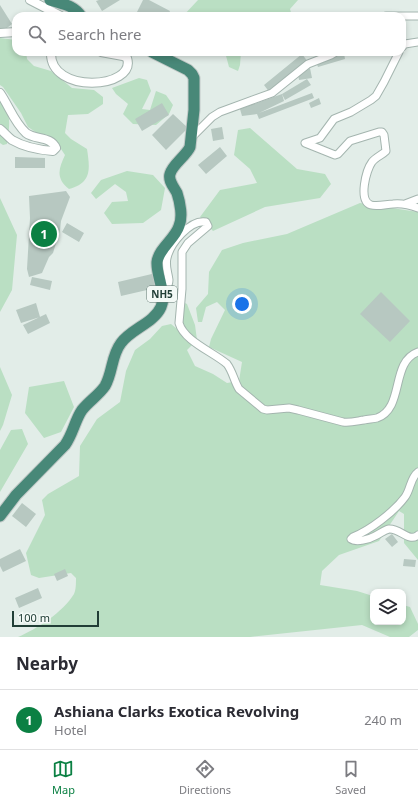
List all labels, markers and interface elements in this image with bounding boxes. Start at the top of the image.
search box [12,12,406,56]
icon: search [26,23,48,45]
text: Search here [58,24,141,44]
pin: 1 [31,219,57,249]
road number: NH5 [147,286,177,302]
your location [232,294,252,314]
map controls [370,589,406,625]
button: layers [370,589,406,625]
scale bar [12,609,99,628]
text: 100 m [18,610,50,625]
text: Nearby [16,652,78,675]
text: Ashiana Clarks Exotica Revolving [54,701,299,721]
text: 1 [25,711,33,729]
text: 240 m [364,711,402,729]
text: Hotel [54,721,87,739]
tab: Map [52,758,75,797]
tab: Directions [179,758,231,797]
tab: Saved [335,758,366,797]

